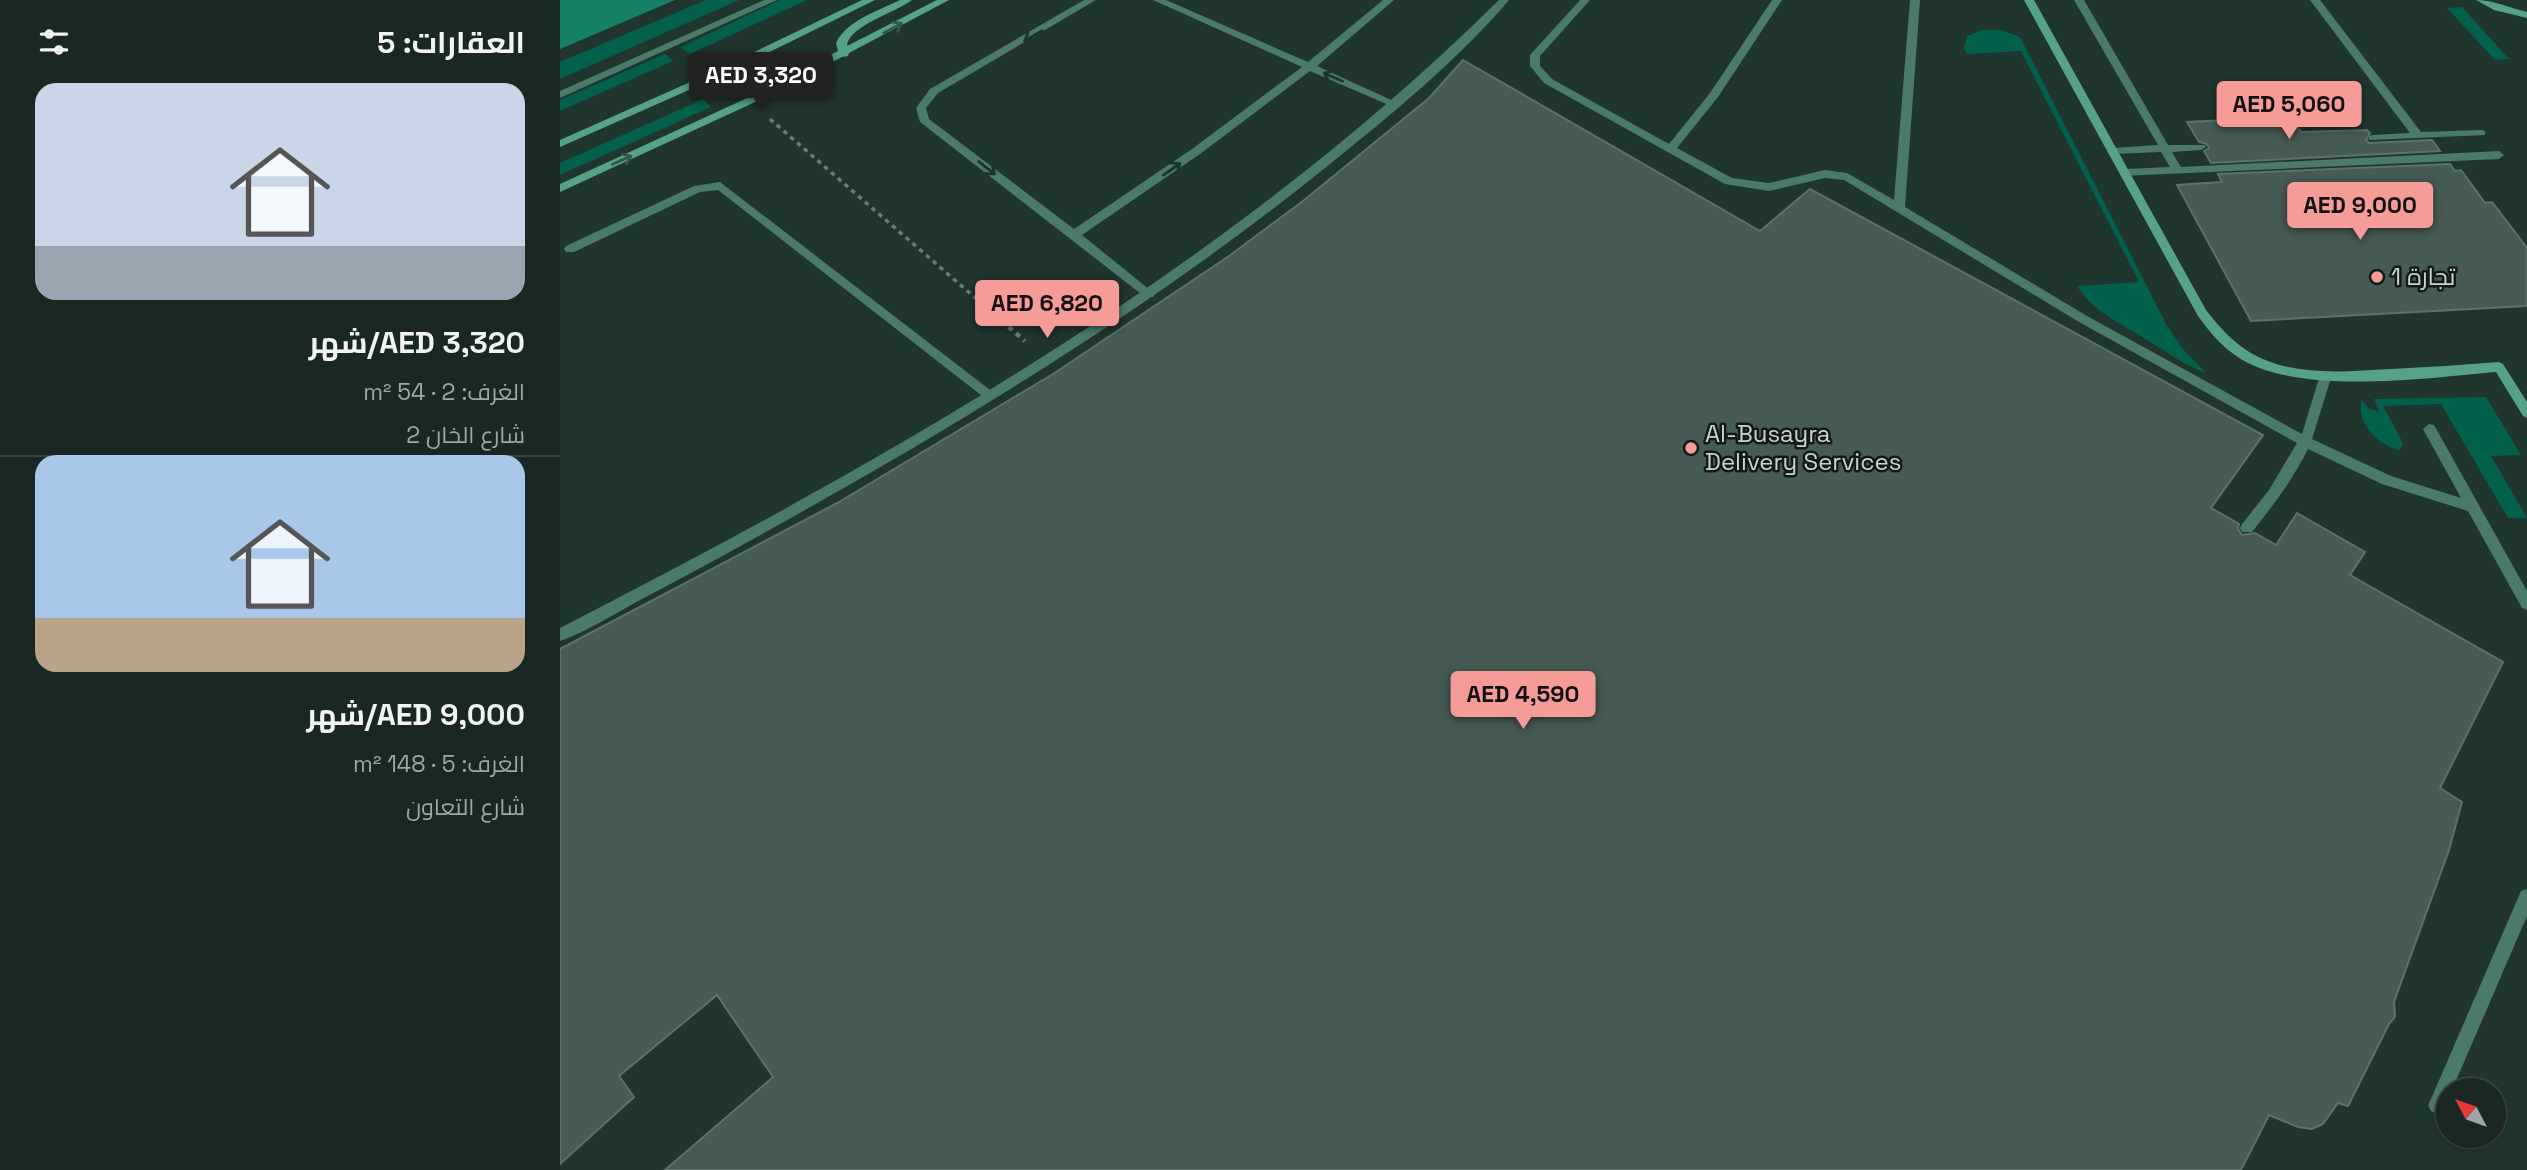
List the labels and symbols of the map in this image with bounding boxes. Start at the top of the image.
one-way arrow [882,21,903,35]
one-way arrow [1023,29,1043,43]
pin: AED 3,320 [681,52,841,112]
one-way arrow [1322,70,1344,83]
pin: AED 5,060 [2209,82,2369,141]
one-way arrow [611,153,632,166]
one-way arrow [977,161,996,176]
one-way arrow [1162,162,1181,176]
pin: AED 9,000 [2280,182,2440,242]
place label: تجارة 1 [2391,261,2456,292]
marker: تجارة 1 [2369,269,2385,285]
pin: AED 6,820 [967,280,1127,340]
place label: Al-Busayra Delivery Services [1705,418,1901,477]
marker: Al-Busayra Delivery Services [1683,440,1699,456]
pin: AED 4,590 [1443,672,1603,731]
north arrow [2436,1078,2506,1148]

